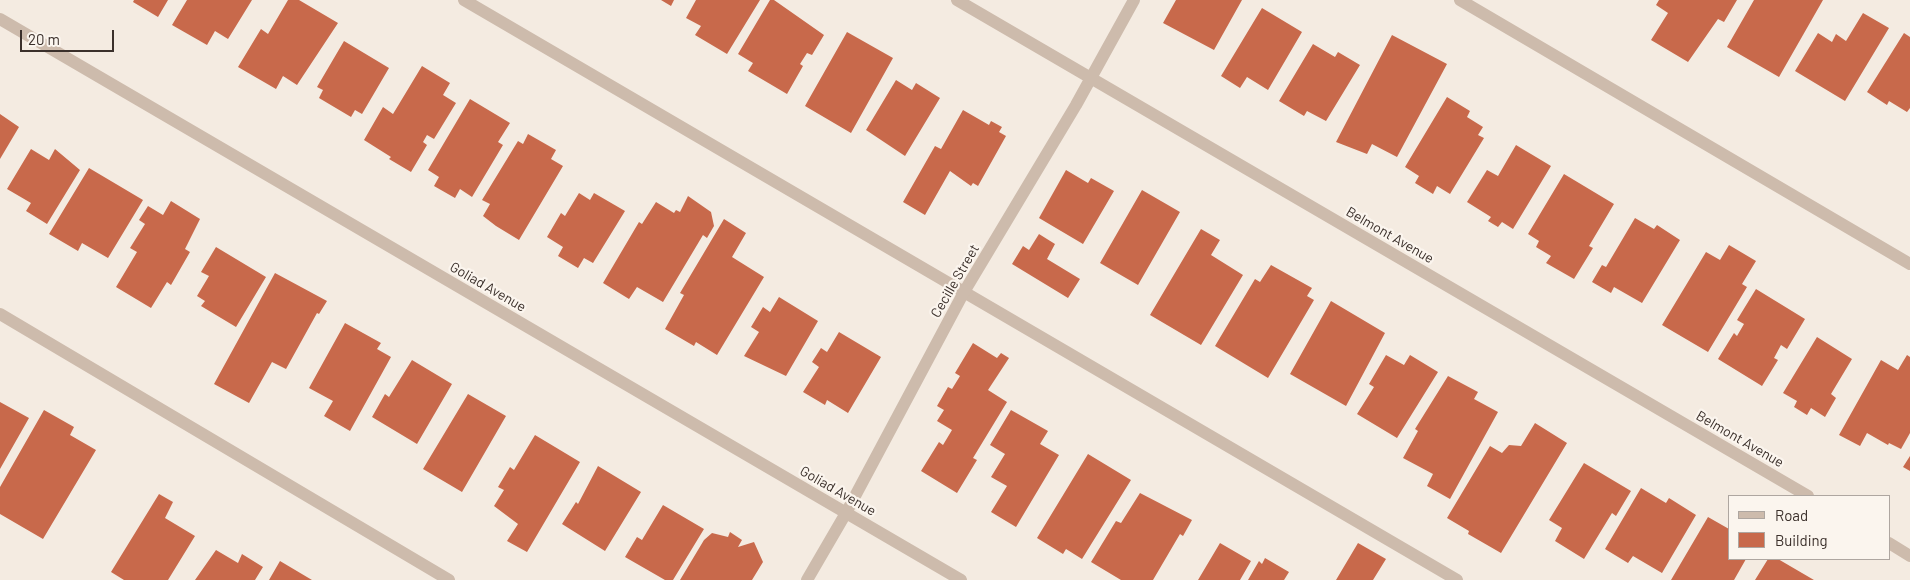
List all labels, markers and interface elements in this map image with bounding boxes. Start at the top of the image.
scale bar [22,20,116,52]
text: 20 m [28,30,60,48]
street label: Belmont Avenue [1343,203,1437,267]
street label: Cecille Street [927,241,983,321]
street label: Goliad Avenue [447,258,529,316]
street label: Belmont Avenue [1693,407,1787,471]
street label: Goliad Avenue [797,462,879,520]
legend [1728,495,1890,560]
text: Road [1775,506,1808,524]
text: Building [1775,531,1828,549]

